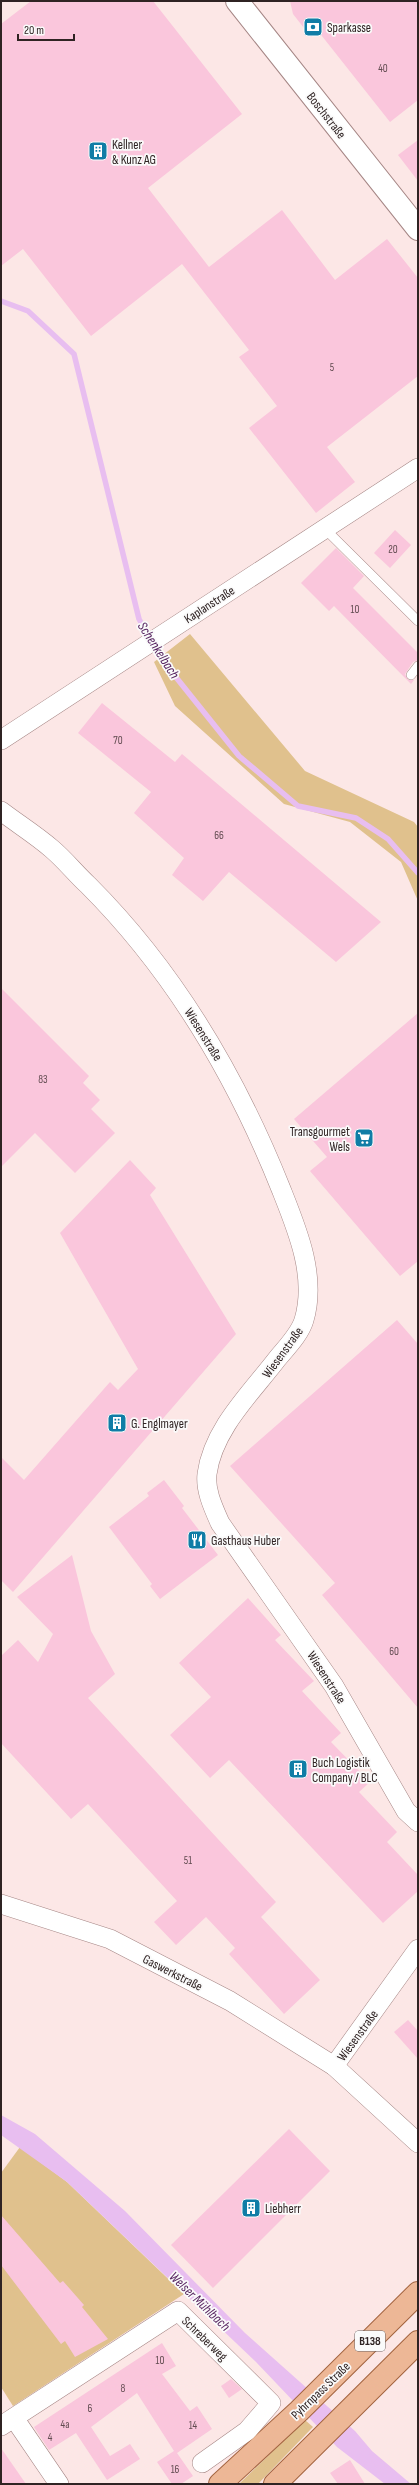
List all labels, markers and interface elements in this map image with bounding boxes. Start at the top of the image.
scale bar [18,16,74,42]
bank icon: Sparkasse [302,16,324,38]
place label: Sparkasse [327,20,371,36]
text: 20 m [24,23,44,38]
house number: 40 [378,62,388,75]
street label: Boschstraße [303,89,349,142]
place label: Kellner & Kunz AG [112,137,156,168]
building icon: Kellner & Kunz AG [87,140,109,162]
house number: 5 [330,361,334,374]
house number: 20 [388,543,398,556]
street label: Kaplanstraße [181,583,238,627]
house number: 10 [351,603,359,616]
water label: Schenkelbach [134,619,183,682]
house number: 70 [113,734,123,747]
house number: 66 [214,829,224,842]
street label: Wiesenstraße [181,1005,226,1064]
house number: 83 [38,1073,48,1086]
place label: Transgourmet Wels [290,1124,350,1155]
supermarket icon: Transgourmet Wels [353,1127,375,1149]
street label: Wiesenstraße [259,1324,307,1381]
building icon: G. Englmayer [106,1412,128,1434]
place label: G. Englmayer [131,1416,188,1432]
restaurant icon: Gasthaus Huber [186,1529,208,1551]
place label: Gasthaus Huber [211,1533,280,1549]
house number: 60 [389,1645,399,1658]
street label: Wiesenstraße [303,1648,349,1707]
place label: Buch Logistik Company / BLC [312,1755,377,1786]
building icon: Buch Logistik Company / BLC [287,1758,309,1780]
house number: 51 [184,1854,192,1867]
street label: Gaswerkstraße [140,1951,205,1995]
street label: Wiesenstraße [334,2007,382,2064]
building icon: Liebherr [240,2197,262,2219]
place label: Liebherr [265,2201,301,2217]
water label: Welser Mühlbach [166,2268,234,2335]
street label: Schreberweg [178,2313,230,2364]
road number: B138 [355,2331,385,2351]
house number: 10 [156,2354,164,2367]
street label: Pyhrnpass Straße [288,2359,354,2423]
house number: 8 [121,2382,126,2395]
house number: 6 [88,2402,93,2415]
house number: 4a [61,2418,69,2431]
house number: 14 [189,2419,198,2432]
house number: 4 [48,2431,53,2444]
house number: 16 [171,2463,180,2476]

